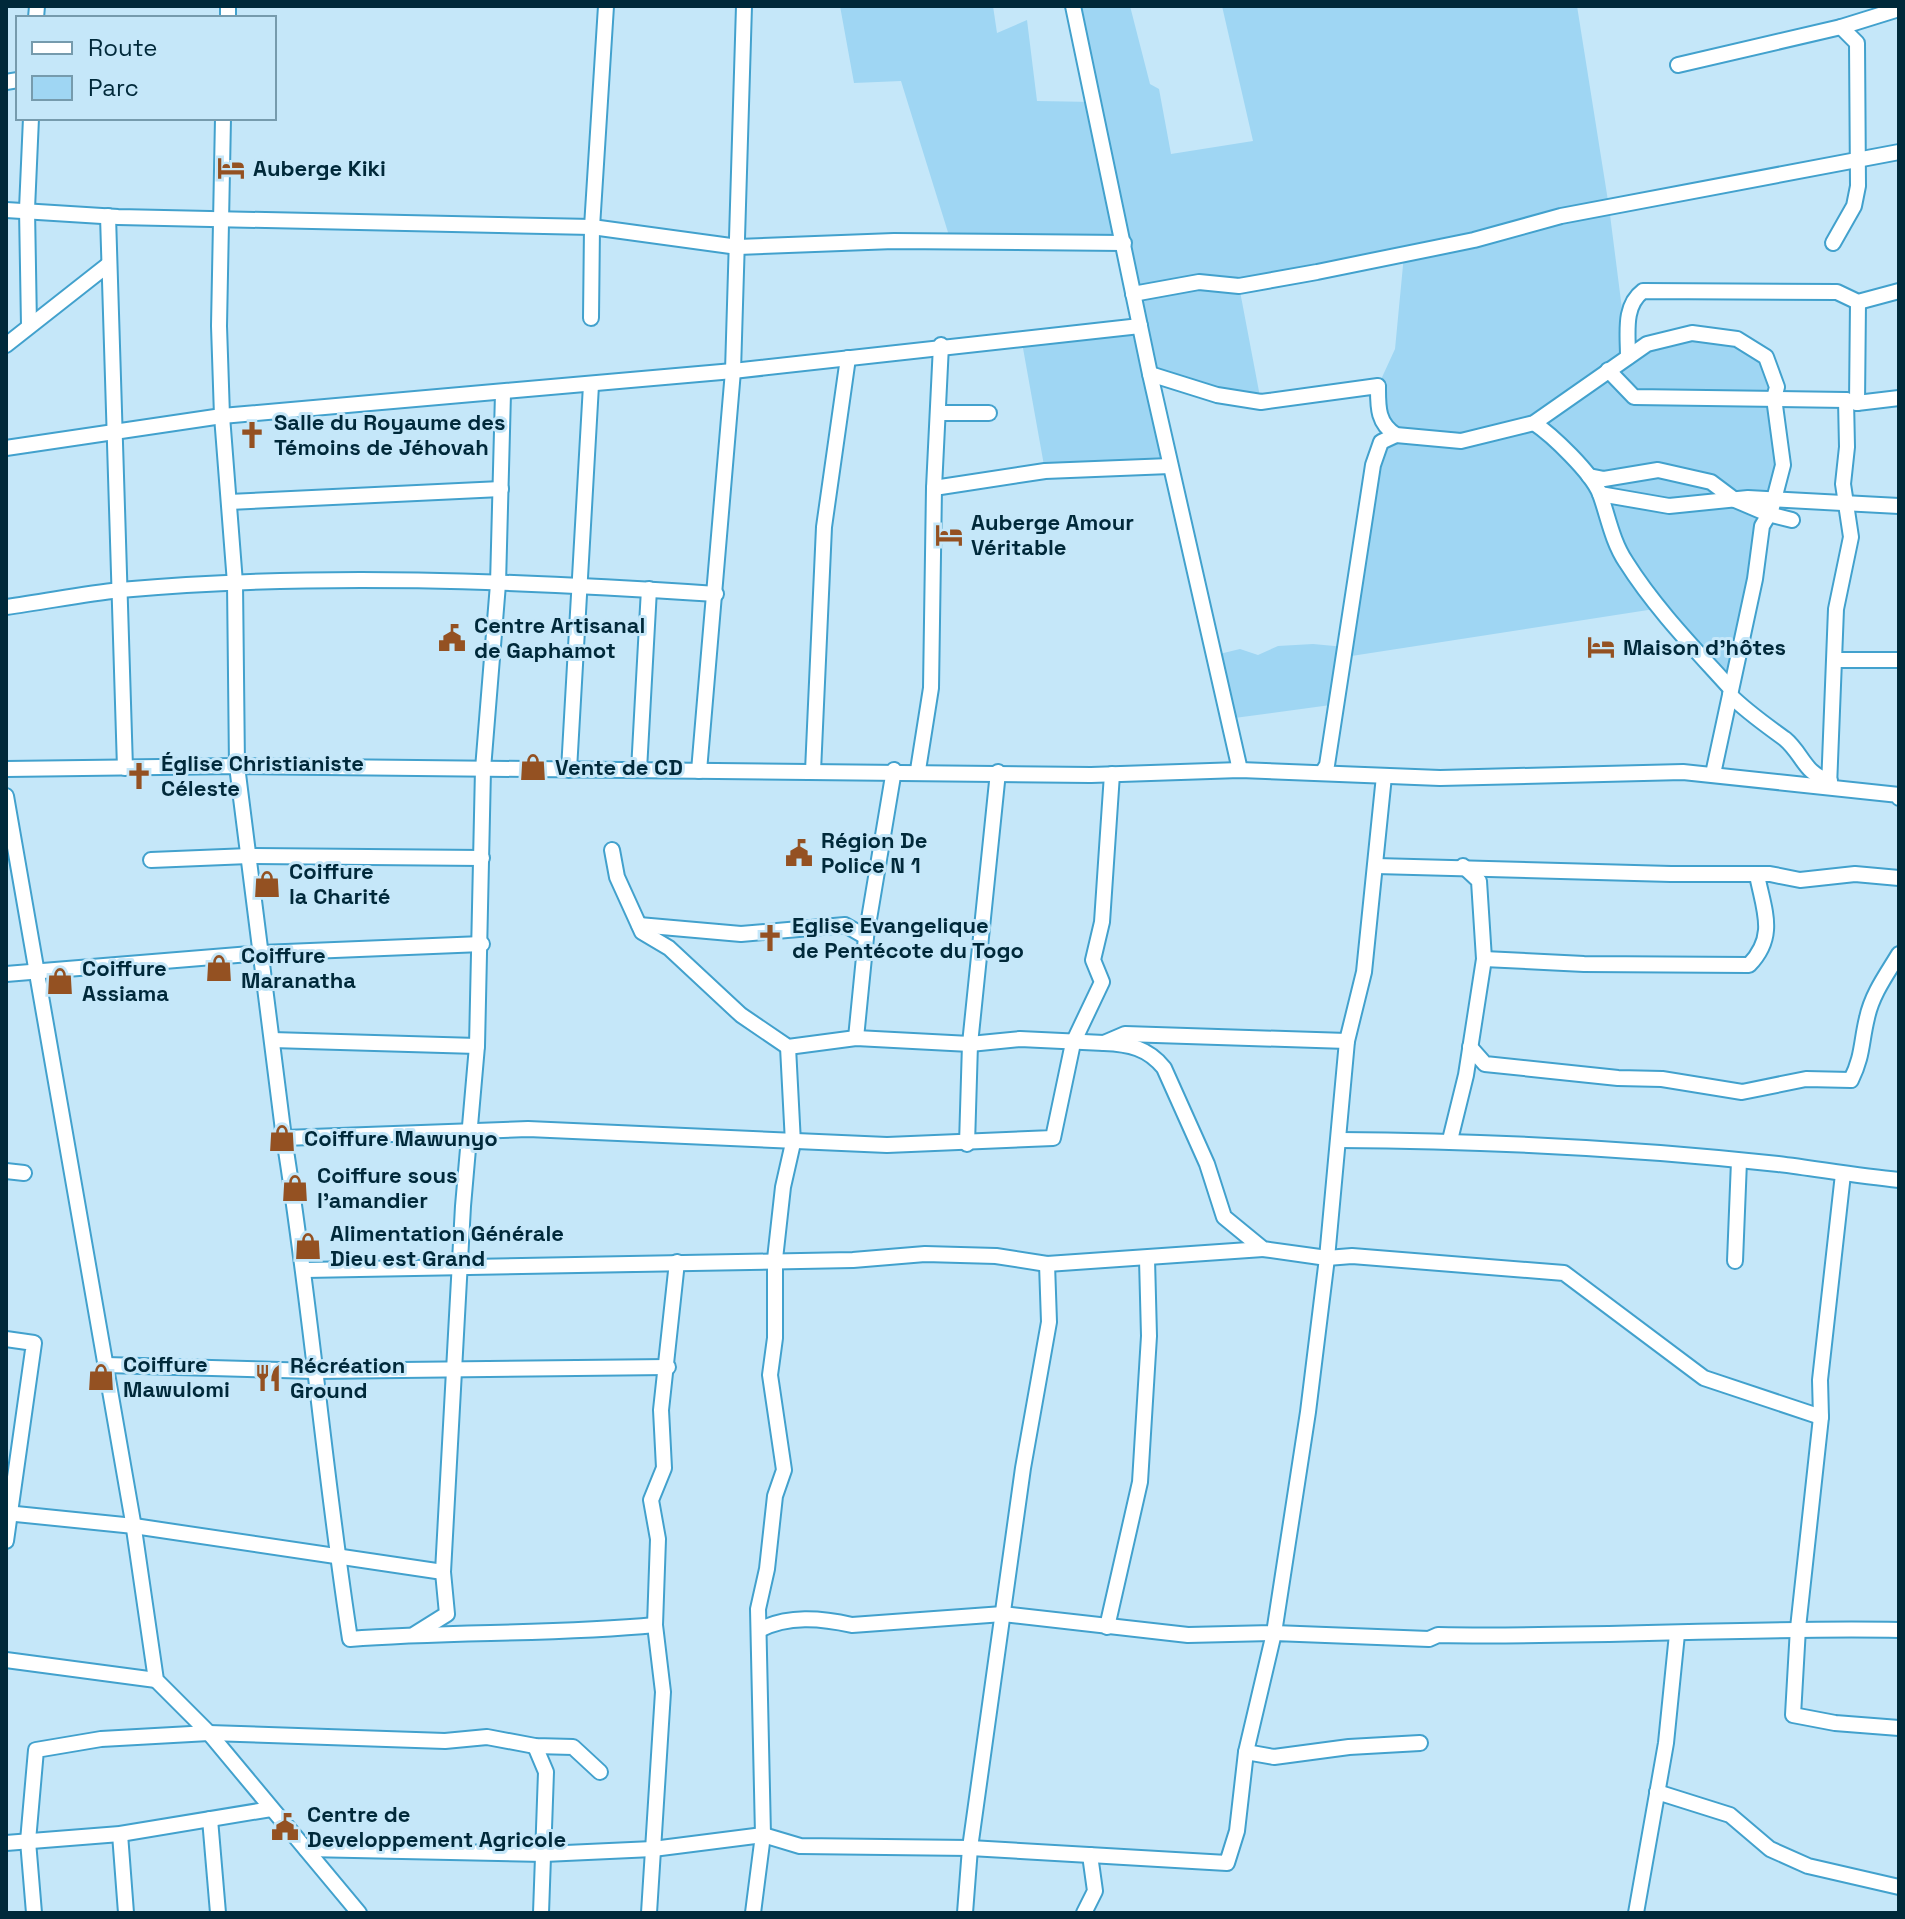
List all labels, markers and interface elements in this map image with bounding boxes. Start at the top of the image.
legend [16,16,276,120]
text: Route [88,32,157,63]
text: Parc [88,72,139,103]
hotel icon: Auberge Kiki [216,153,246,183]
place label: Auberge Kiki [253,154,386,182]
place label: Salle du Royaume des Témoins de Jéhovah [274,408,505,461]
church icon: Salle du Royaume des Témoins de Jéhovah [237,420,267,450]
place label: Auberge Amour Véritable [971,508,1134,561]
hotel icon: Auberge Amour Véritable [934,520,964,550]
place label: Centre Artisanal de Gaphamot [474,611,645,664]
public building icon: Centre Artisanal de Gaphamot [437,623,467,653]
hotel icon: Maison d'hôtes [1586,632,1616,662]
place label: Maison d'hôtes [1623,633,1786,661]
place label: Église Christianiste Céleste [161,749,364,802]
shop icon: Vente de CD [518,752,548,782]
place label: Vente de CD [555,753,683,781]
church icon: Église Christianiste Céleste [124,761,154,791]
place label: Région De Police N 1 [821,826,927,879]
public building icon: Région De Police N 1 [784,838,814,868]
place label: Coiffure la Charité [289,857,391,910]
shop icon: Coiffure la Charité [252,869,282,899]
place label: Eglise Evangelique de Pentécote du Togo [792,911,1024,964]
church icon: Eglise Evangelique de Pentécote du Togo [755,923,785,953]
place label: Coiffure Maranatha [241,941,356,994]
shop icon: Coiffure Maranatha [204,953,234,983]
place label: Coiffure Assiama [82,954,169,1007]
shop icon: Coiffure Assiama [45,966,75,996]
shop icon: Coiffure Mawunyo [267,1123,297,1153]
place label: Coiffure Mawunyo [304,1124,498,1152]
place label: Coiffure sous l'amandier [317,1161,457,1214]
shop icon: Coiffure sous l'amandier [280,1173,310,1203]
place label: Alimentation Générale Dieu est Grand [330,1219,564,1272]
shop icon: Alimentation Générale Dieu est Grand [293,1231,323,1261]
place label: Coiffure Mawulomi [123,1350,230,1403]
place label: Récréation Ground [290,1351,405,1404]
shop icon: Coiffure Mawulomi [86,1362,116,1392]
restaurant icon: Récréation Ground [253,1363,283,1393]
place label: Centre de Developpement Agricole [307,1800,566,1853]
public building icon: Centre de Developpement Agricole [270,1812,300,1842]

